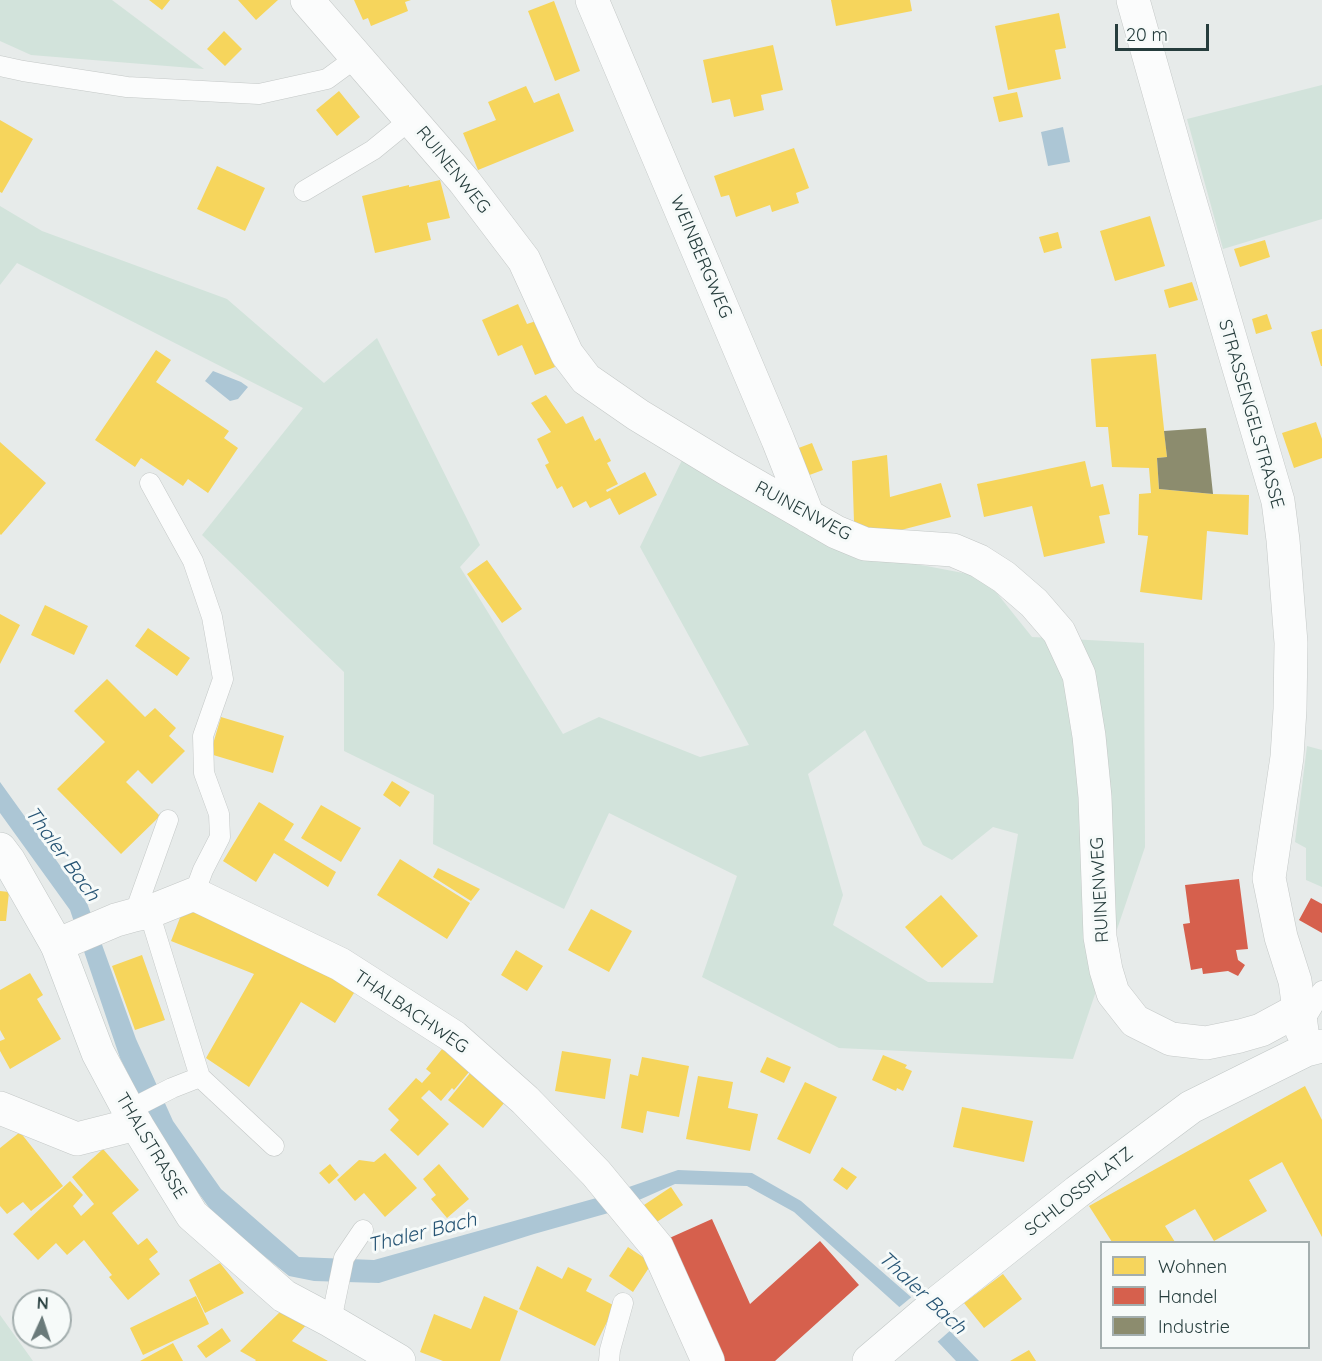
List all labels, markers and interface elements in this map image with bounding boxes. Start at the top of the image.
scale bar [1118,12,1212,50]
text: 20 m [1126,23,1168,46]
street label: RUINENWEG [411,122,495,218]
street label: WEINBERGWEG [665,192,737,322]
street label: STRASSENGELSTRASSE [1214,317,1288,511]
street label: RUINENWEG [751,477,855,545]
water label: Thaler Bach [20,802,104,906]
street label: RUINENWEG [1086,837,1114,943]
street label: THALBACHWEG [350,966,472,1058]
street label: THALSTRASSE [111,1089,191,1203]
street label: SCHLOSSPLATZ [1020,1143,1138,1241]
water label: Thaler Bach [365,1208,479,1258]
legend [1100,1241,1310,1349]
water label: Thaler Bach [873,1246,971,1340]
text: Wohnen [1158,1255,1227,1278]
text: Handel [1158,1285,1218,1308]
north arrow [12,1289,72,1349]
text: N [36,1293,49,1313]
text: Industrie [1158,1315,1230,1338]

